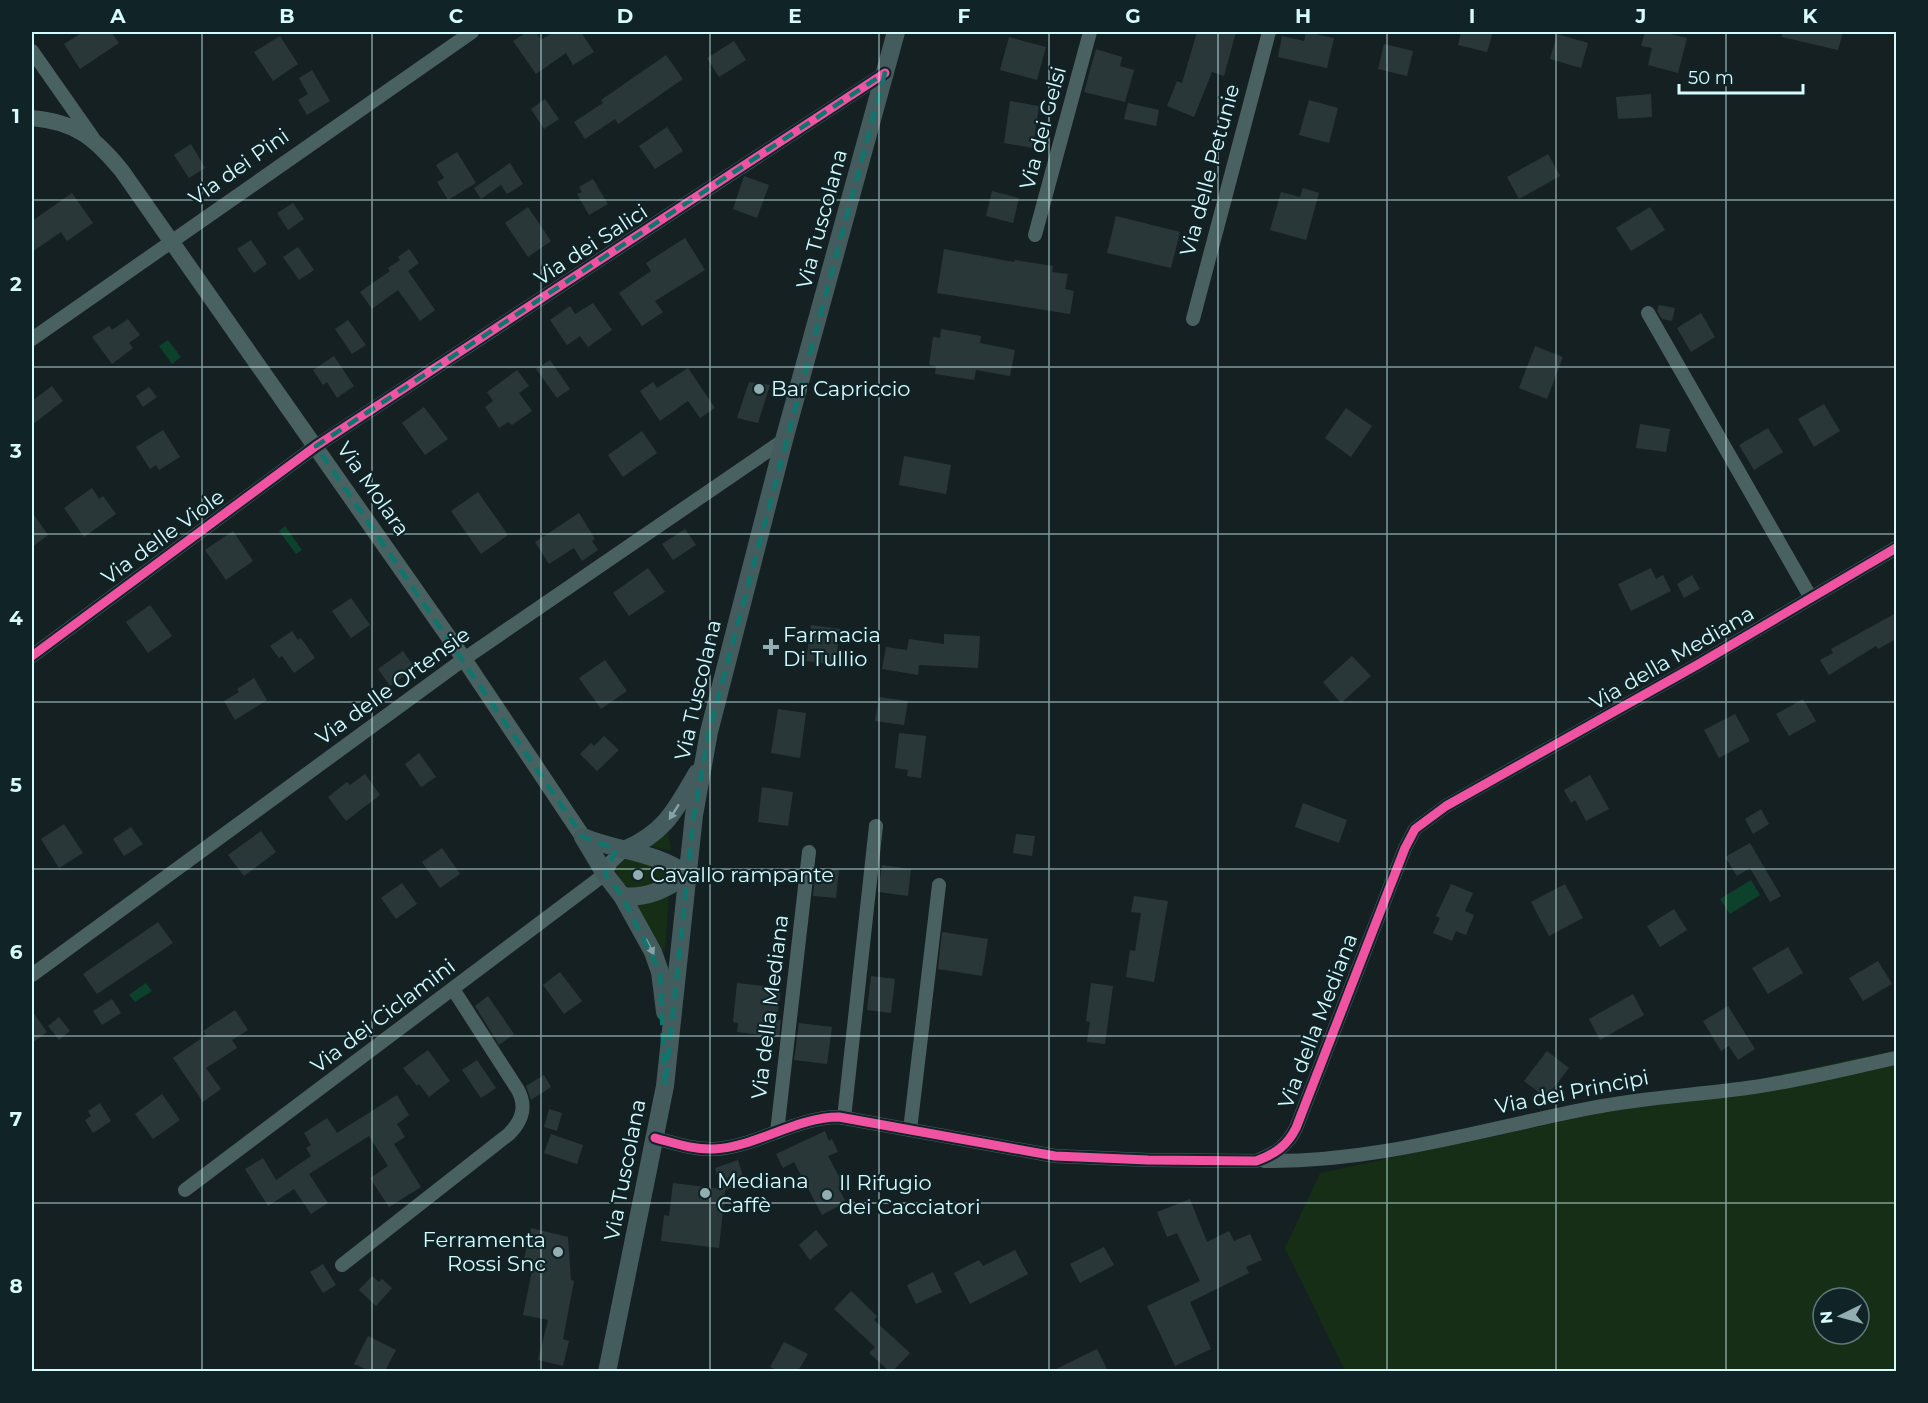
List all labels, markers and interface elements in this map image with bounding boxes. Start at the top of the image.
text: A [109,4,126,28]
text: B [279,4,295,28]
text: C [449,4,464,28]
text: D [617,4,633,28]
text: E [788,4,802,28]
text: F [958,4,971,28]
text: G [1125,4,1141,28]
text: H [1295,4,1311,28]
text: I [1469,4,1475,28]
text: J [1635,4,1646,28]
text: K [1803,4,1819,28]
scale bar [1679,57,1804,95]
street label: Via dei Gelsi [1014,64,1071,192]
text: 50 m [1688,67,1734,89]
street label: Via delle Petunie [1175,81,1244,259]
text: 1 [12,104,20,128]
street label: Via dei Pini [184,123,294,210]
street label: Via Tuscolana [791,146,852,291]
street label: Via dei Salici [529,199,652,290]
text: 2 [10,272,22,296]
place label: Bar Capriccio [771,376,911,401]
marker: Bar Capriccio [752,382,766,396]
street label: Via Molara [332,437,415,541]
text: 3 [9,439,22,463]
street label: Via delle Viole [96,484,229,590]
street label: Via della Mediana [1585,600,1758,715]
text: 4 [9,606,23,630]
street label: Via Tuscolana [669,617,726,763]
street label: Via delle Ortensie [311,621,475,750]
place label: Farmacia Di Tullio [783,622,881,671]
marker: Farmacia Di Tullio [764,640,778,654]
text: 5 [10,773,22,797]
one-way arrow [669,804,680,820]
place label: Cavallo rampante [650,862,834,887]
marker: Cavallo rampante [631,868,645,882]
street label: Via della Mediana [746,913,793,1101]
street label: Via della Mediana [1273,930,1362,1112]
one-way arrow [645,939,655,956]
text: 6 [10,940,23,964]
street label: Via dei Ciclamini [306,953,460,1078]
street label: Via dei Principi [1493,1064,1651,1119]
street label: Via Tuscolana [599,1097,650,1243]
text: 7 [10,1107,22,1131]
place label: Mediana Caffè [717,1168,809,1217]
place label: Il Rifugio dei Cacciatori [839,1170,981,1219]
marker: Mediana Caffè [698,1186,712,1200]
marker: Il Rifugio dei Cacciatori [820,1188,834,1202]
place label: Ferramenta Rossi Snc [423,1227,546,1276]
marker: Ferramenta Rossi Snc [551,1245,565,1259]
text: 8 [9,1274,23,1298]
north arrow [1811,1286,1871,1346]
text: N [1817,1310,1837,1325]

